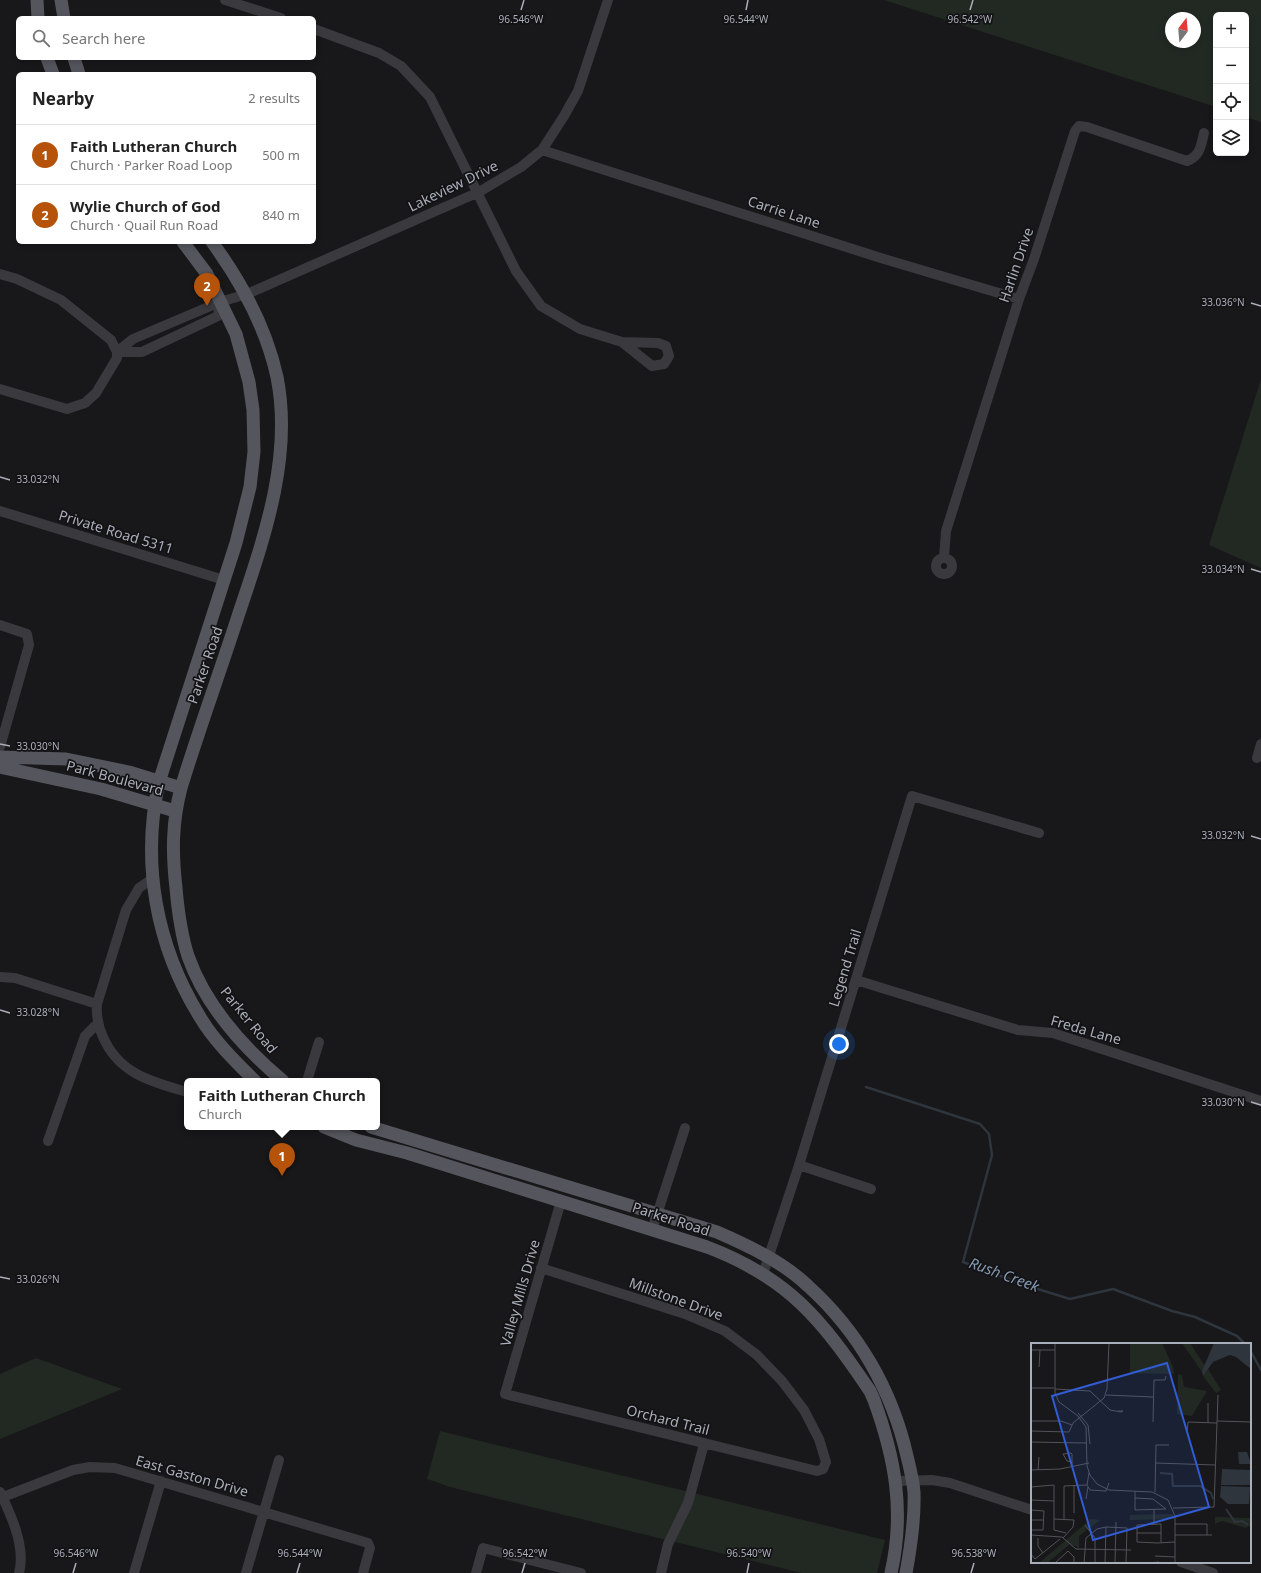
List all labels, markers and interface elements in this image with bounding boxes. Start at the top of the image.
text: 96.546°W [499,12,544,26]
text: 96.544°W [724,12,769,26]
text: 96.542°W [948,12,993,26]
north arrow [1165,12,1201,48]
map controls [1213,12,1249,156]
button: + [1213,12,1249,48]
search box [16,16,316,60]
icon: search [30,27,52,49]
text: Search here [62,28,145,48]
button: − [1213,48,1249,84]
button: locate [1213,84,1249,120]
text: Nearby [32,87,94,110]
text: 2 results [248,89,300,107]
button: layers [1213,120,1249,156]
text: Faith Lutheran Church [70,136,237,156]
text: 1 [41,146,49,164]
text: 500 m [262,146,300,164]
text: Church · Parker Road Loop [70,156,233,174]
street label: Lakeview Drive [405,156,501,216]
street label: Carrie Lane [745,191,823,232]
text: Wylie Church of God [70,196,221,216]
text: 2 [41,206,49,224]
text: 840 m [262,206,300,224]
text: Church · Quail Run Road [70,216,218,234]
street label: Harlin Drive [994,225,1037,305]
pin: 2 [194,273,220,306]
text: 33.036°N [1201,295,1245,309]
text: 33.032°N [16,472,60,486]
street label: Private Road 5311 [57,505,176,558]
text: 33.034°N [1201,562,1245,576]
street label: Parker Road [182,624,227,706]
text: 33.030°N [16,739,60,753]
street label: Park Boulevard [64,755,166,800]
text: 33.032°N [1201,828,1245,842]
street label: Legend Trail [824,927,865,1009]
street label: Parker Road [217,982,282,1057]
text: 33.028°N [16,1005,60,1019]
street label: Freda Lane [1049,1010,1124,1049]
your location [829,1034,849,1054]
popup [184,1078,380,1130]
text: Faith Lutheran Church [198,1085,366,1105]
text: 33.030°N [1201,1095,1245,1109]
text: Church [198,1105,242,1123]
pin: 1 [269,1143,295,1176]
street label: Parker Road [630,1197,712,1240]
street label: Valley Mills Drive [495,1237,544,1348]
water label: Rush Creek [967,1252,1043,1296]
text: 33.026°N [16,1272,60,1286]
street label: Millstone Drive [627,1273,726,1324]
inset map [1031,1343,1251,1563]
street label: Orchard Trail [625,1400,712,1439]
street label: East Gaston Drive [134,1450,251,1501]
text: 96.546°W [54,1546,99,1560]
text: 96.544°W [278,1546,323,1560]
text: 96.542°W [503,1546,548,1560]
text: 96.540°W [727,1546,772,1560]
text: 96.538°W [952,1546,997,1560]

